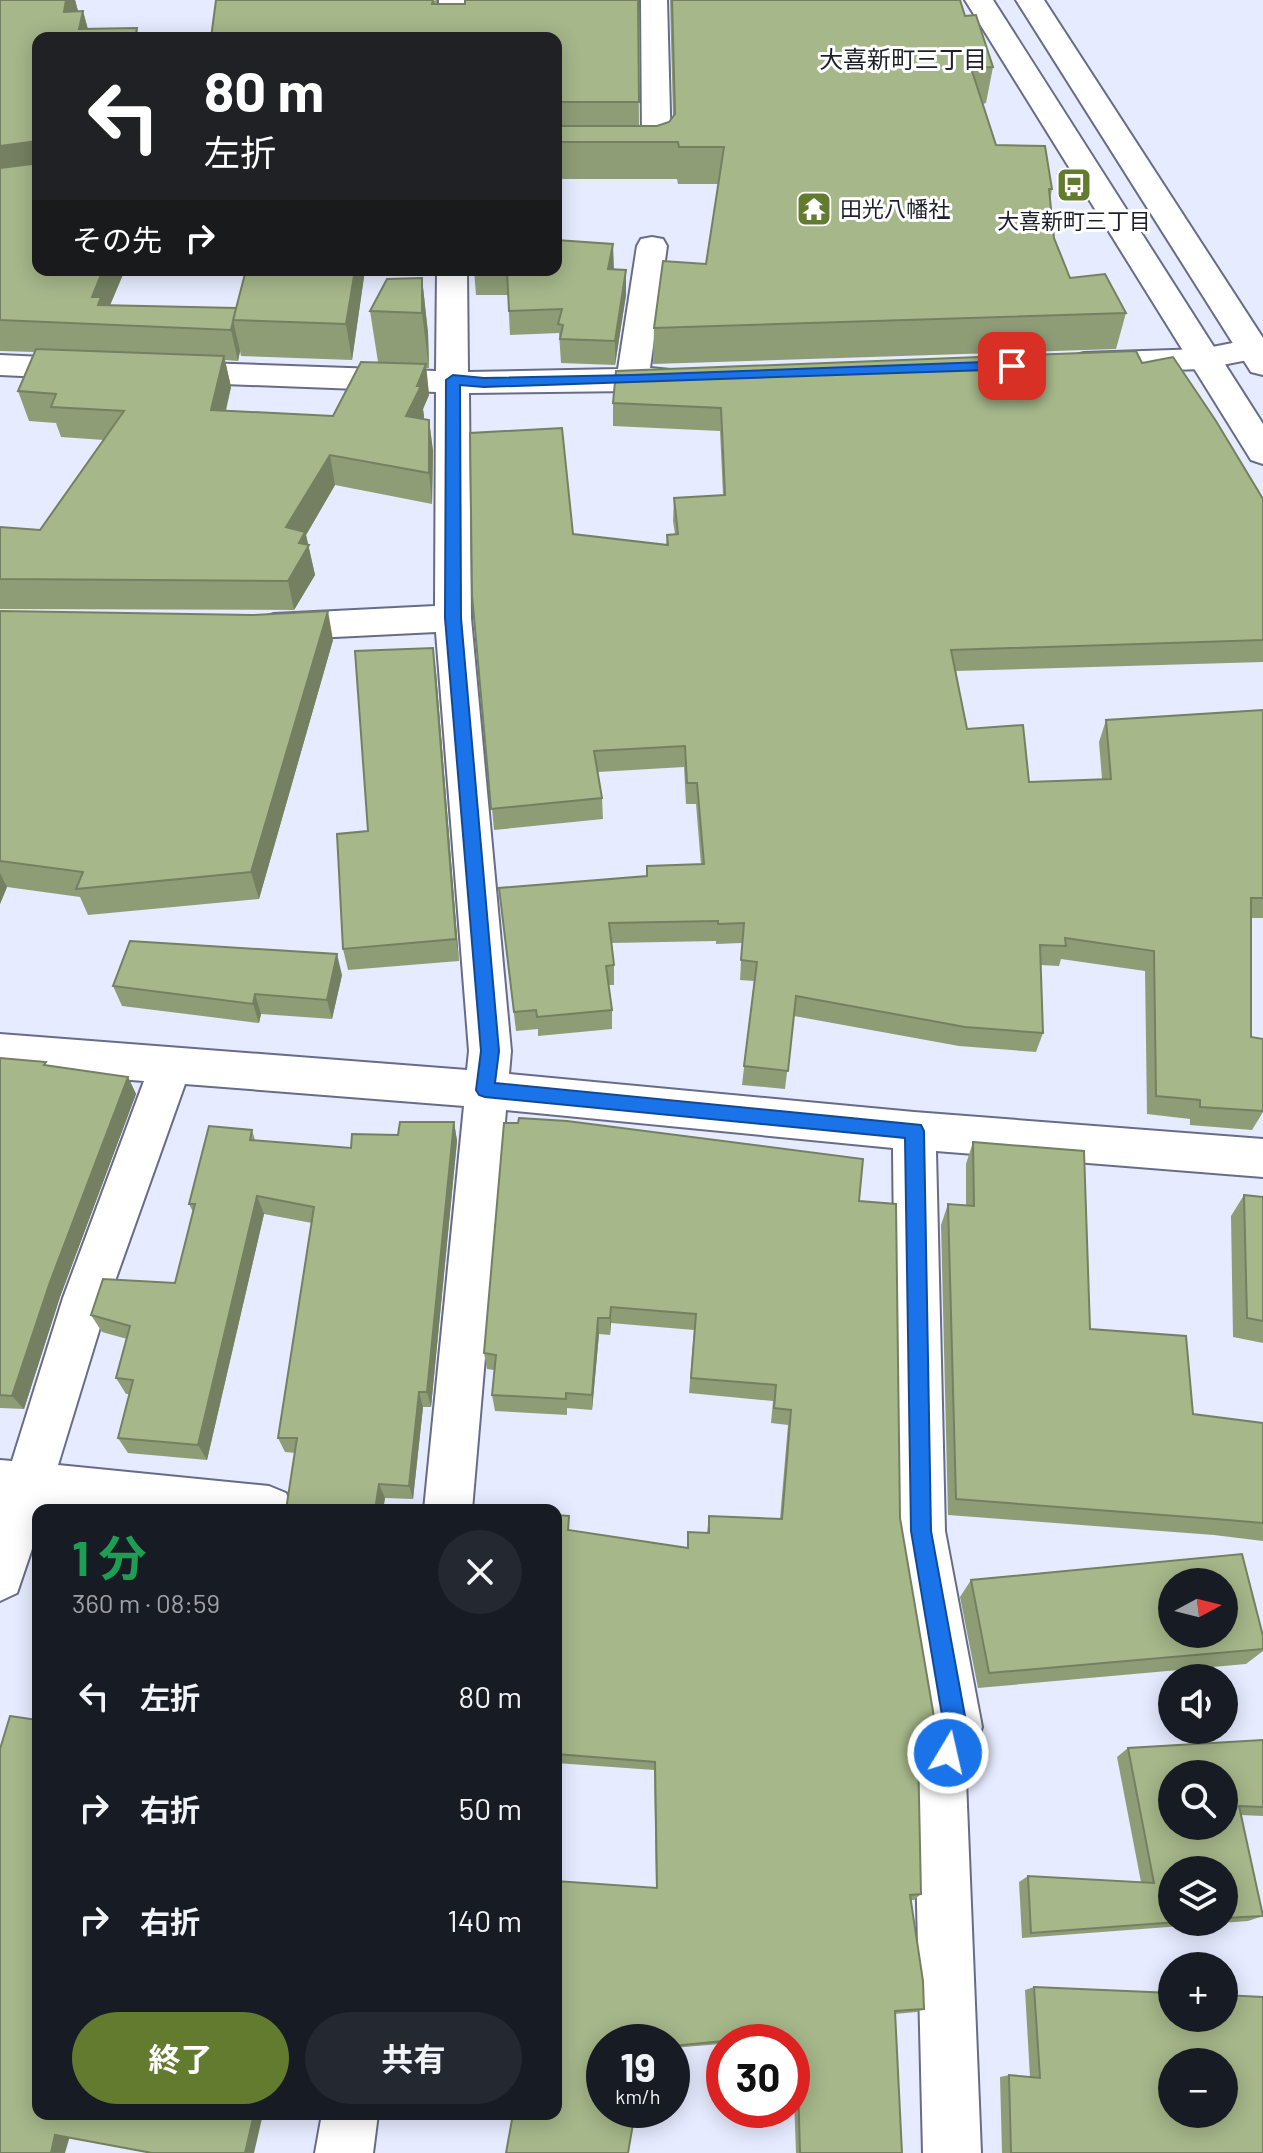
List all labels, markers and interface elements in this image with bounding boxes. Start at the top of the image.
district label: 大喜新町三丁目 [819,44,987,73]
text: 80 m [204,56,324,123]
icon: left [72,64,176,168]
text: 左折 [204,130,276,173]
bus stop icon: 大喜新町三丁目 [1055,166,1093,204]
temple icon: 田光八幡社 [795,190,833,228]
place label: 田光八幡社 [840,195,950,221]
place label: 大喜新町三丁目 [997,207,1151,233]
icon: right [178,216,222,260]
text: その先 [72,221,162,257]
pin [978,332,1046,400]
icon: arrive [990,344,1034,388]
text: 1 分 [72,1528,147,1586]
button: close [438,1530,522,1614]
north arrow [1158,1568,1238,1648]
map controls [1158,1568,1238,2128]
text: 360 m · 08:59 [72,1587,220,1618]
button: sound [1158,1664,1238,1744]
icon: left [72,1674,116,1718]
text: 80 m [459,1678,522,1714]
text: 左折 [140,1679,200,1715]
position arrow [906,1711,990,1795]
button: search [1158,1760,1238,1840]
icon: right [72,1786,116,1830]
text: 50 m [459,1790,522,1826]
text: 右折 [140,1791,200,1827]
button: layers [1158,1856,1238,1936]
icon: right [72,1898,116,1942]
text: 140 m [447,1902,522,1938]
text: 右折 [140,1903,200,1939]
button: + [1158,1952,1238,2032]
button: 終了 [72,2012,289,2104]
button: 共有 [305,2012,522,2104]
speed limit sign: 30 [706,2024,810,2128]
text: 19 [620,2042,656,2090]
button: − [1158,2048,1238,2128]
text: km/h [615,2084,661,2108]

